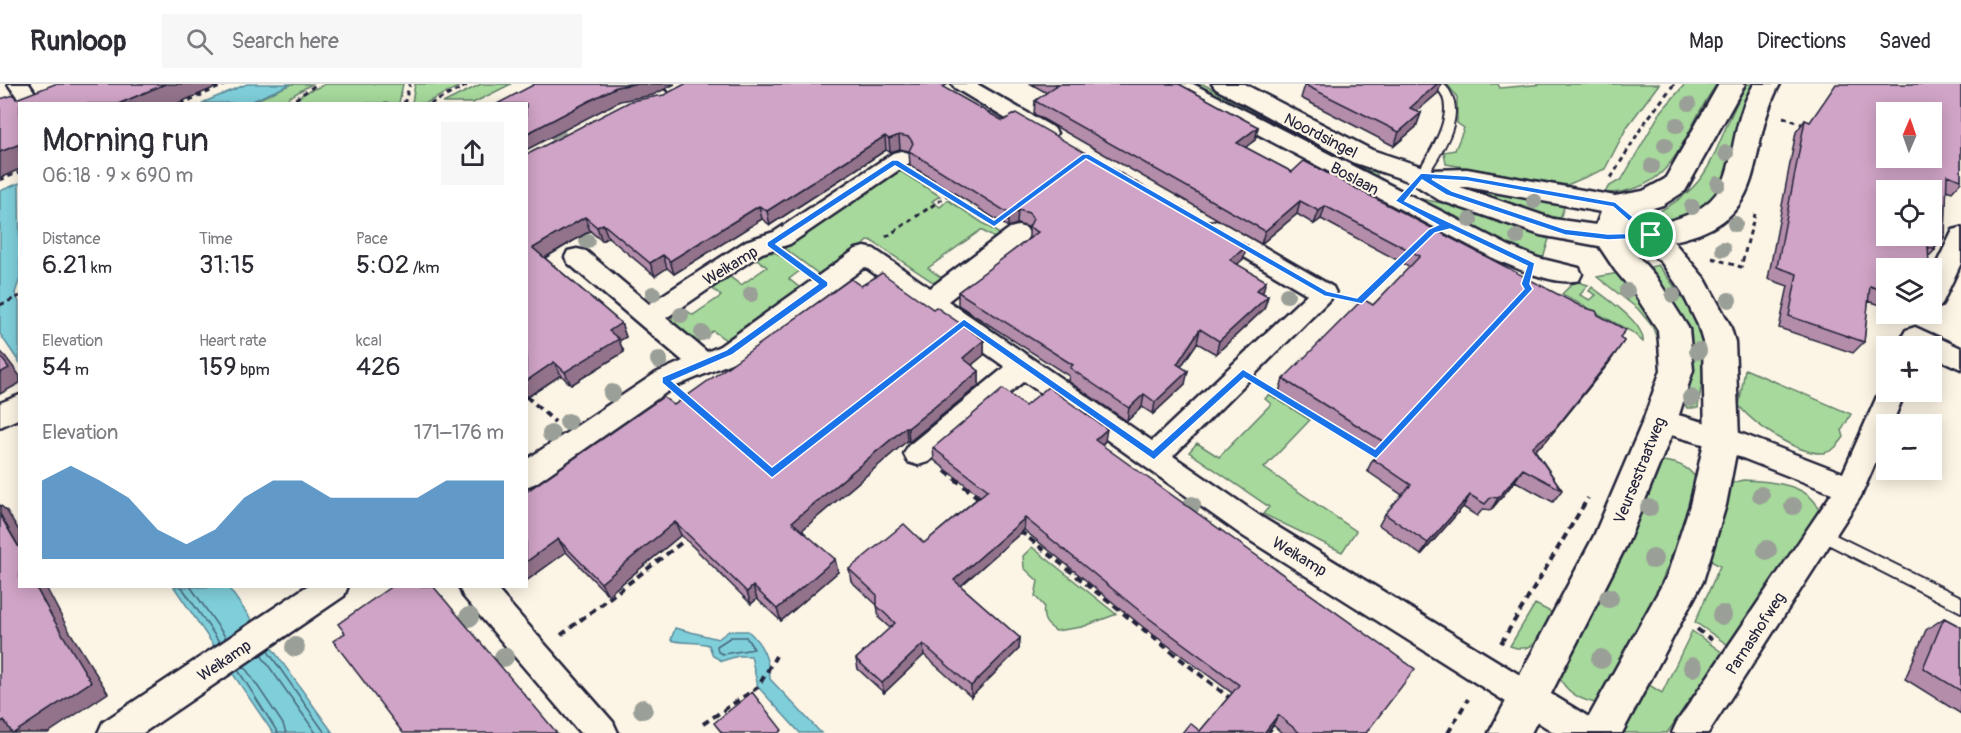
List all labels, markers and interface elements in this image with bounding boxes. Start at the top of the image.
search box [162,14,582,68]
text: Runloop [30,24,126,59]
icon: search [183,25,216,58]
text: Search here [231,27,339,55]
text: Map [1689,28,1724,55]
text: Directions [1757,28,1846,55]
text: Saved [1879,28,1931,55]
north arrow [1876,102,1942,168]
map controls [1876,102,1942,480]
street label: Noordsingel [1280,109,1361,163]
text: Morning run [42,120,209,161]
button: share [441,122,504,185]
street label: Boslaan [1327,158,1382,200]
text: 06:18 · 9 × 690 m [42,163,193,188]
button: locate [1876,180,1942,246]
pin [1625,209,1676,260]
icon: arrive [1634,218,1667,251]
text: Distance [42,229,101,249]
text: Time [199,229,232,249]
text: Pace [356,229,388,249]
street label: Weikamp [700,242,762,290]
text: 6.21 [42,249,88,281]
text: 31:15 [199,249,255,281]
text: 5:02 [356,249,409,281]
text: km [88,258,112,278]
text: /km [409,258,439,278]
button: layers [1876,258,1942,324]
text: Elevation [42,331,103,351]
text: Heart rate [199,331,266,351]
text: kcal [356,331,382,351]
button: + [1876,336,1942,402]
text: 54 [42,351,71,383]
text: 159 [199,351,237,383]
text: 426 [356,351,401,383]
text: m [71,360,89,380]
text: bpm [237,360,270,380]
street label: Veursestraatweg [1609,414,1670,527]
button: − [1876,414,1942,480]
text: Elevation [42,420,118,445]
text: 171–176 m [414,420,504,445]
street label: Weikamp [1268,533,1330,581]
street label: Parnashofweg [1722,589,1790,679]
street label: Weikamp [194,636,255,686]

